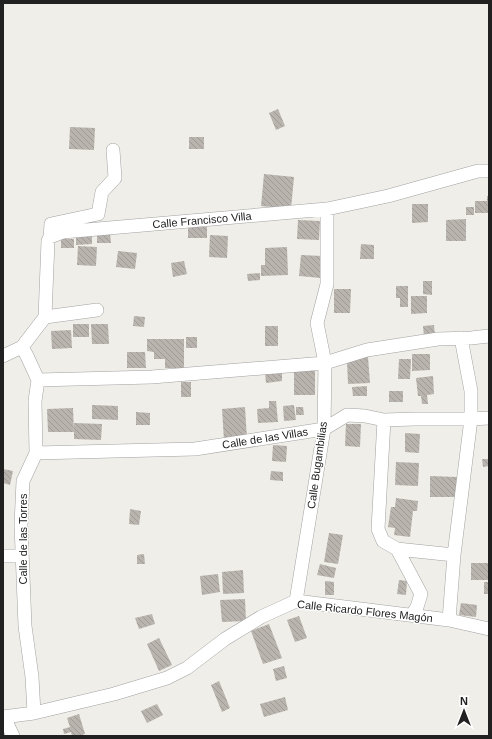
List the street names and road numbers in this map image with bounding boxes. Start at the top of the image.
street label: Calle Francisco Villa [152,210,253,230]
street label: Calle Bugambilias [305,420,329,509]
street label: Calle de las Villas [221,425,309,451]
street label: Calle de las Torres [17,493,29,584]
street label: Calle Ricardo Flores Magón [297,598,433,624]

